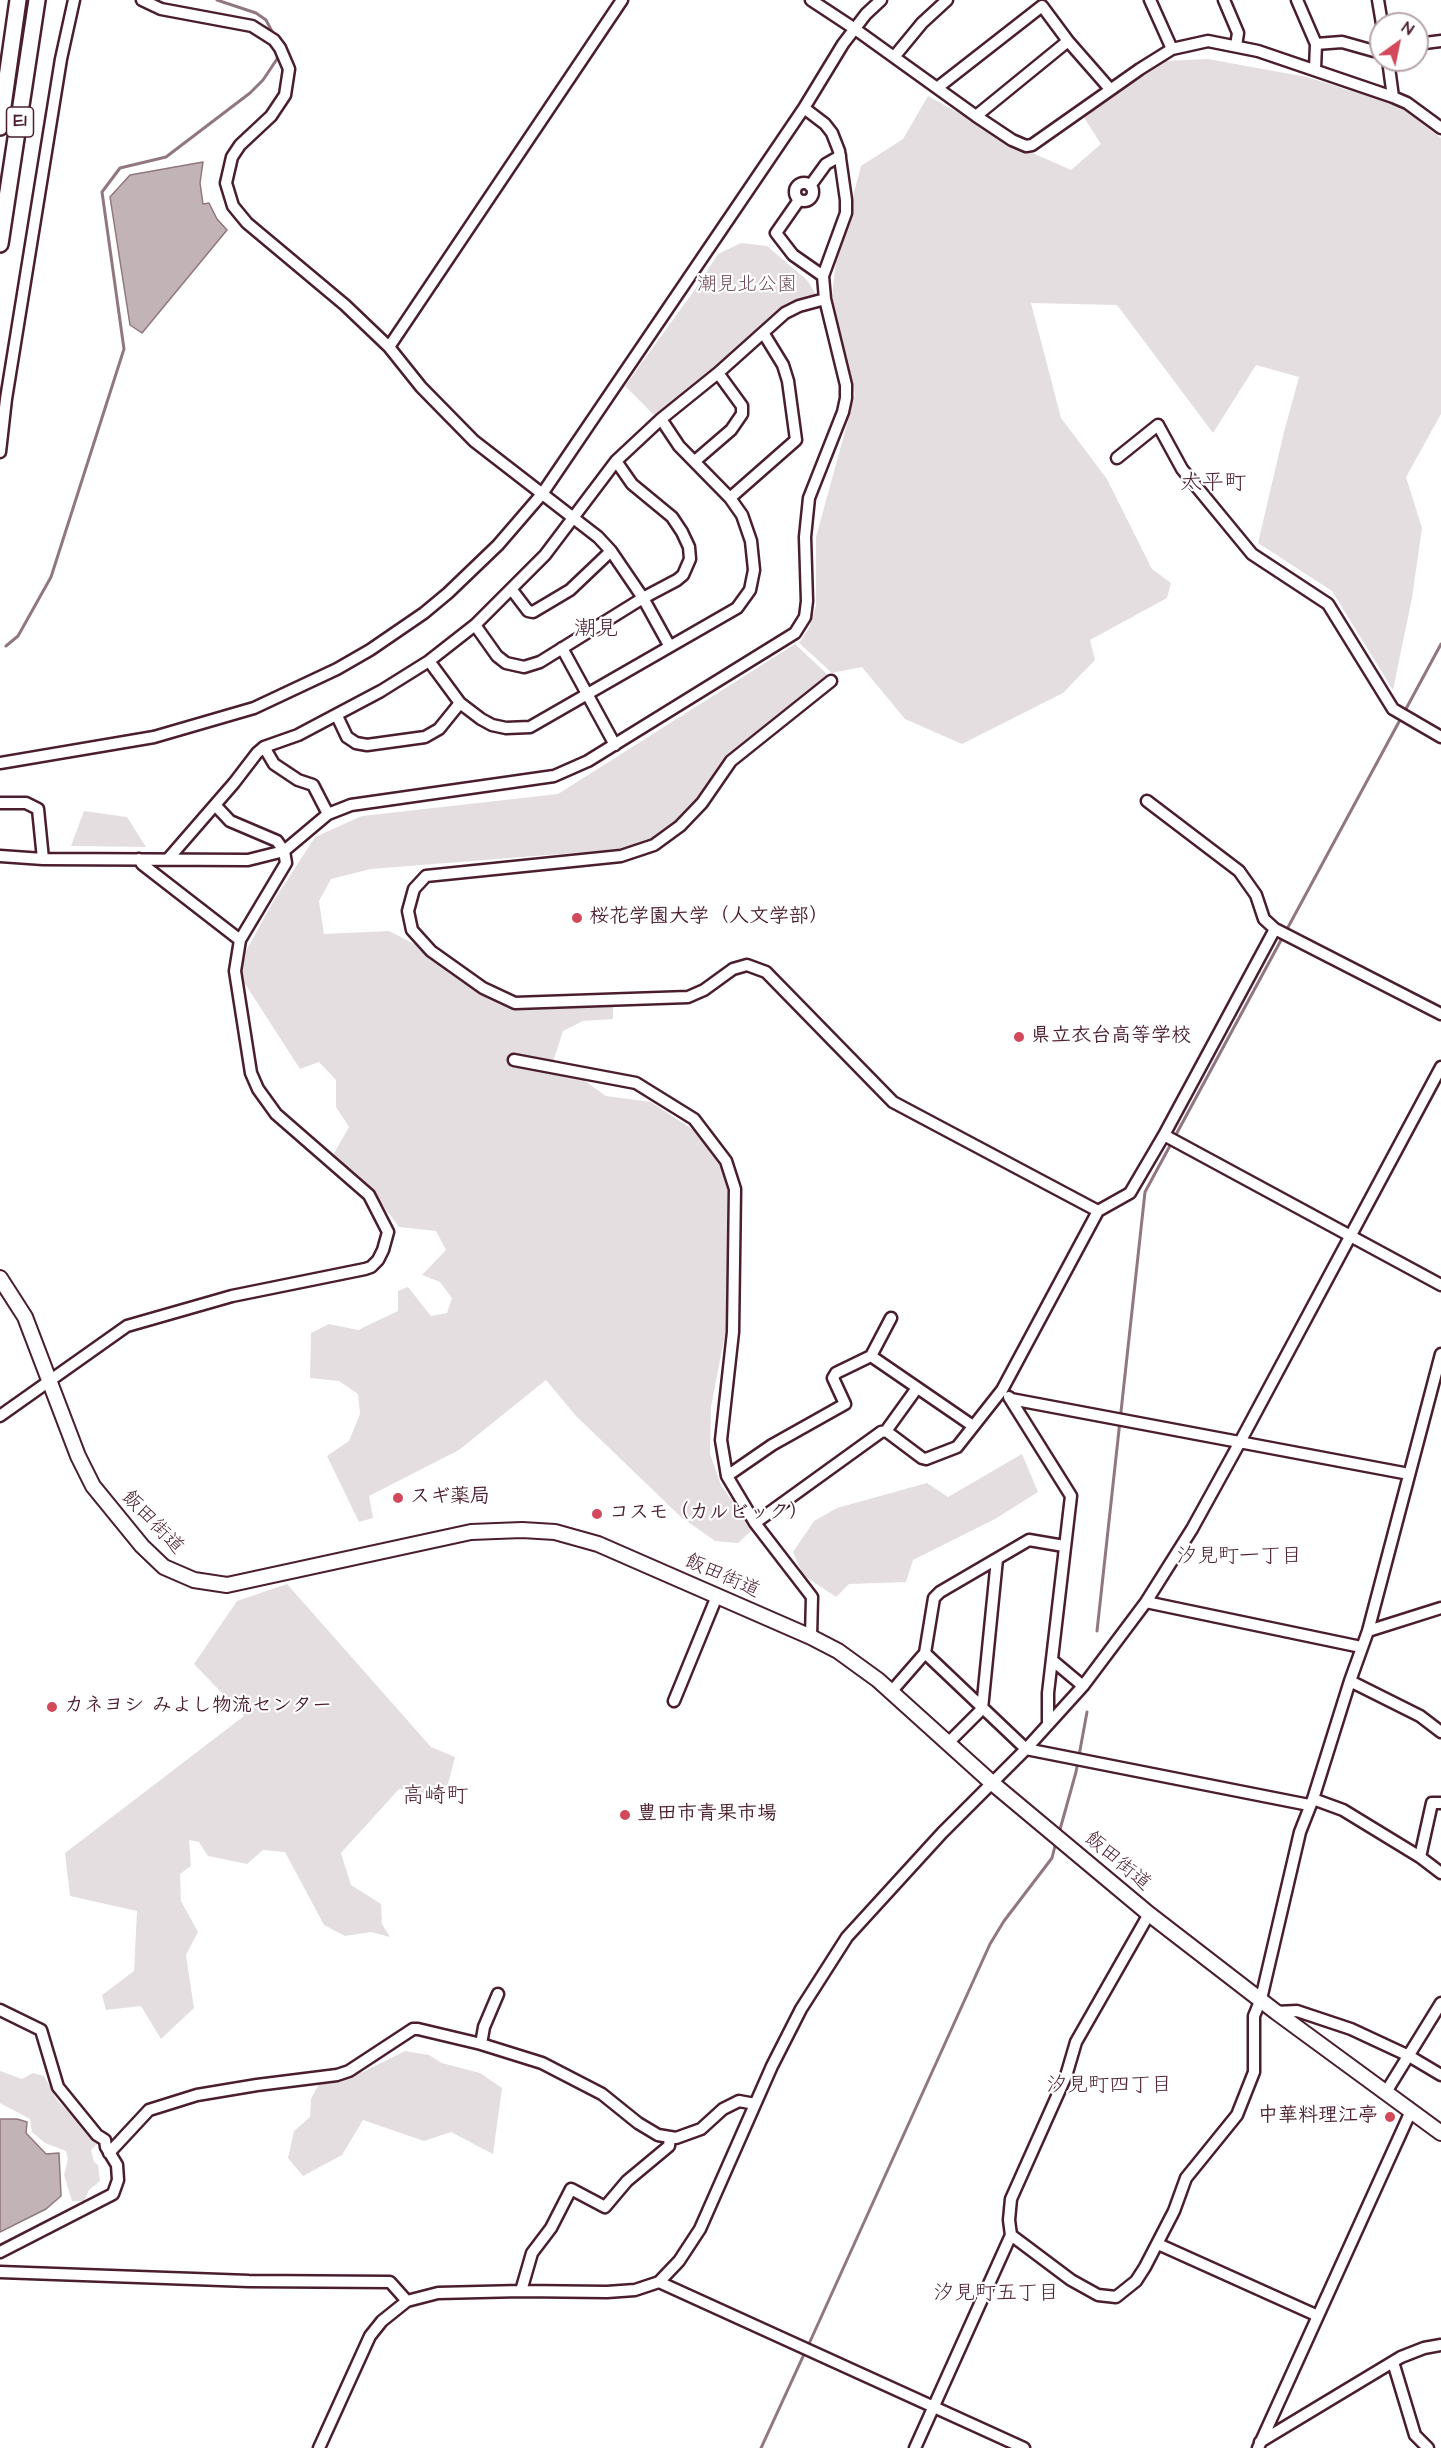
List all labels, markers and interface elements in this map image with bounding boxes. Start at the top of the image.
north arrow [1369,12,1429,72]
text: N [1398,17,1418,41]
road number: E1 [7,107,34,137]
park label: 潮見北公園 [697,274,797,298]
district label: 太平町 [1180,471,1246,497]
district label: 潮見 [574,617,618,643]
place label: 桜花学園大学（人文学部） [589,906,829,930]
marker: 桜花学園大学（人文学部） [570,911,584,925]
place label: 県立衣台高等学校 [1031,1025,1191,1049]
marker: 県立衣台高等学校 [1012,1030,1026,1044]
street label: 飯田街道 [116,1486,188,1560]
place label: スギ薬局 [410,1486,490,1510]
marker: スギ薬局 [391,1491,405,1505]
place label: コスモ（カルビック） [609,1502,809,1526]
marker: コスモ（カルビック） [590,1507,604,1521]
district label: 汐見町一丁目 [1176,1545,1302,1571]
street label: 飯田街道 [681,1550,763,1604]
place label: カネヨシ みよし物流センター [64,1695,332,1719]
marker: カネヨシ みよし物流センター [45,1700,59,1714]
district label: 高崎町 [402,1784,468,1810]
place label: 豊田市青果市場 [637,1803,777,1827]
marker: 豊田市青果市場 [618,1808,632,1822]
street label: 飯田街道 [1079,1827,1155,1897]
district label: 汐見町四丁目 [1046,2074,1172,2100]
place label: 中華料理江亭 [1258,2105,1378,2129]
marker: 中華料理江亭 [1383,2110,1397,2124]
district label: 汐見町五丁目 [933,2282,1059,2308]

